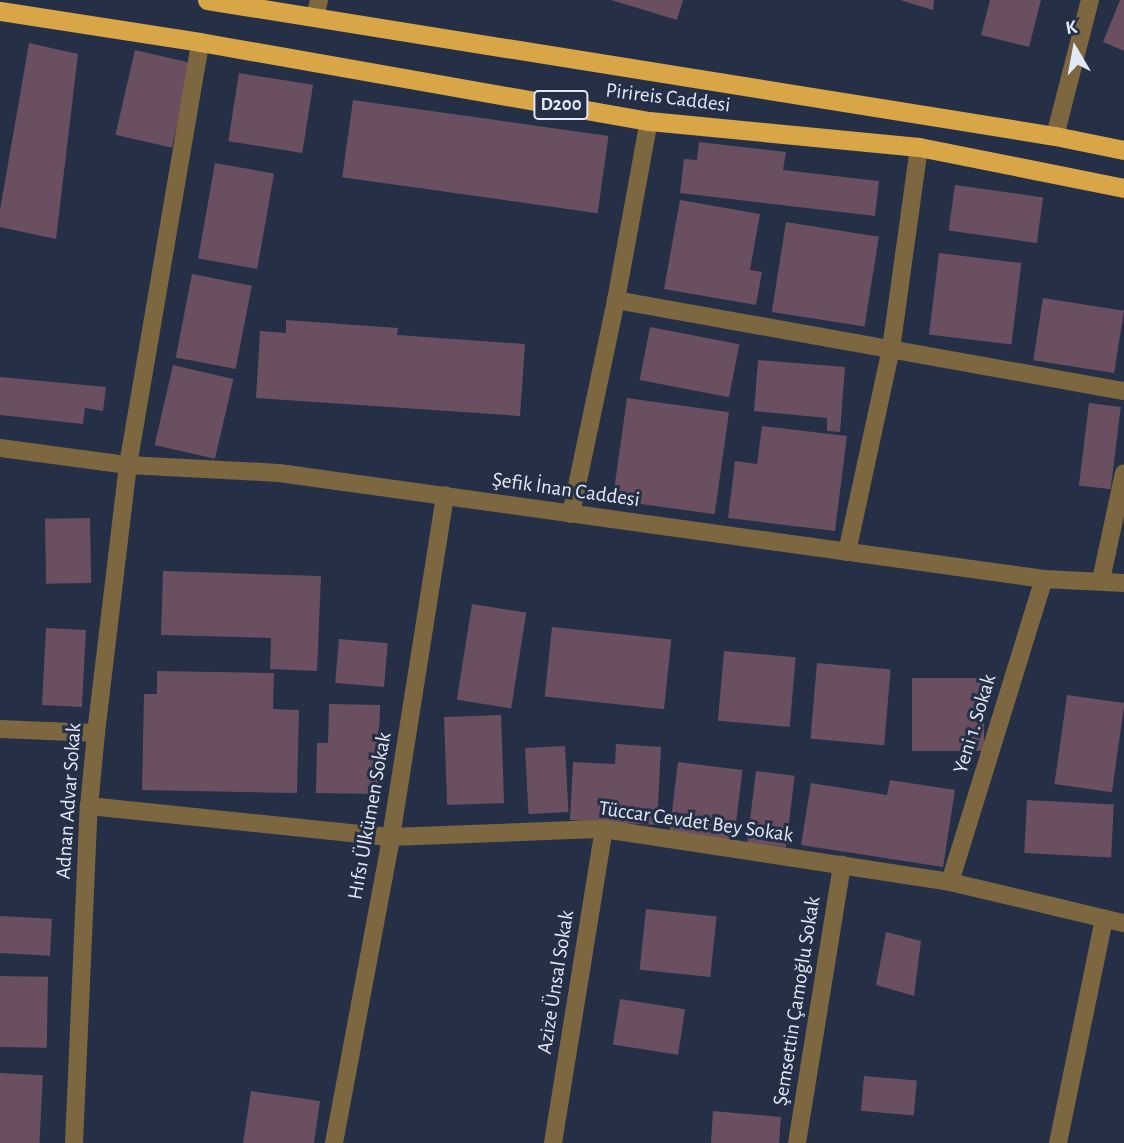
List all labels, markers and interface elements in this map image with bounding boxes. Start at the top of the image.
north arrow [1040,14,1110,84]
text: K [1064,18,1078,38]
street label: Pirireis Caddesi [604,78,732,118]
road number: D200 [533,90,589,120]
street label: Şefik İnan Caddesi [491,467,641,513]
street label: Yeni 1. Sokak [948,671,1002,777]
street label: Adnan Advar Sokak [51,722,87,880]
street label: Hıfsı Ülkümen Sokak [343,730,397,902]
street label: Tüccar Cevdet Bey Sokak [597,796,795,848]
street label: Şemsettin Çamoğlu Sokak [768,895,826,1107]
street label: Azize Ünsal Sokak [532,908,580,1056]

